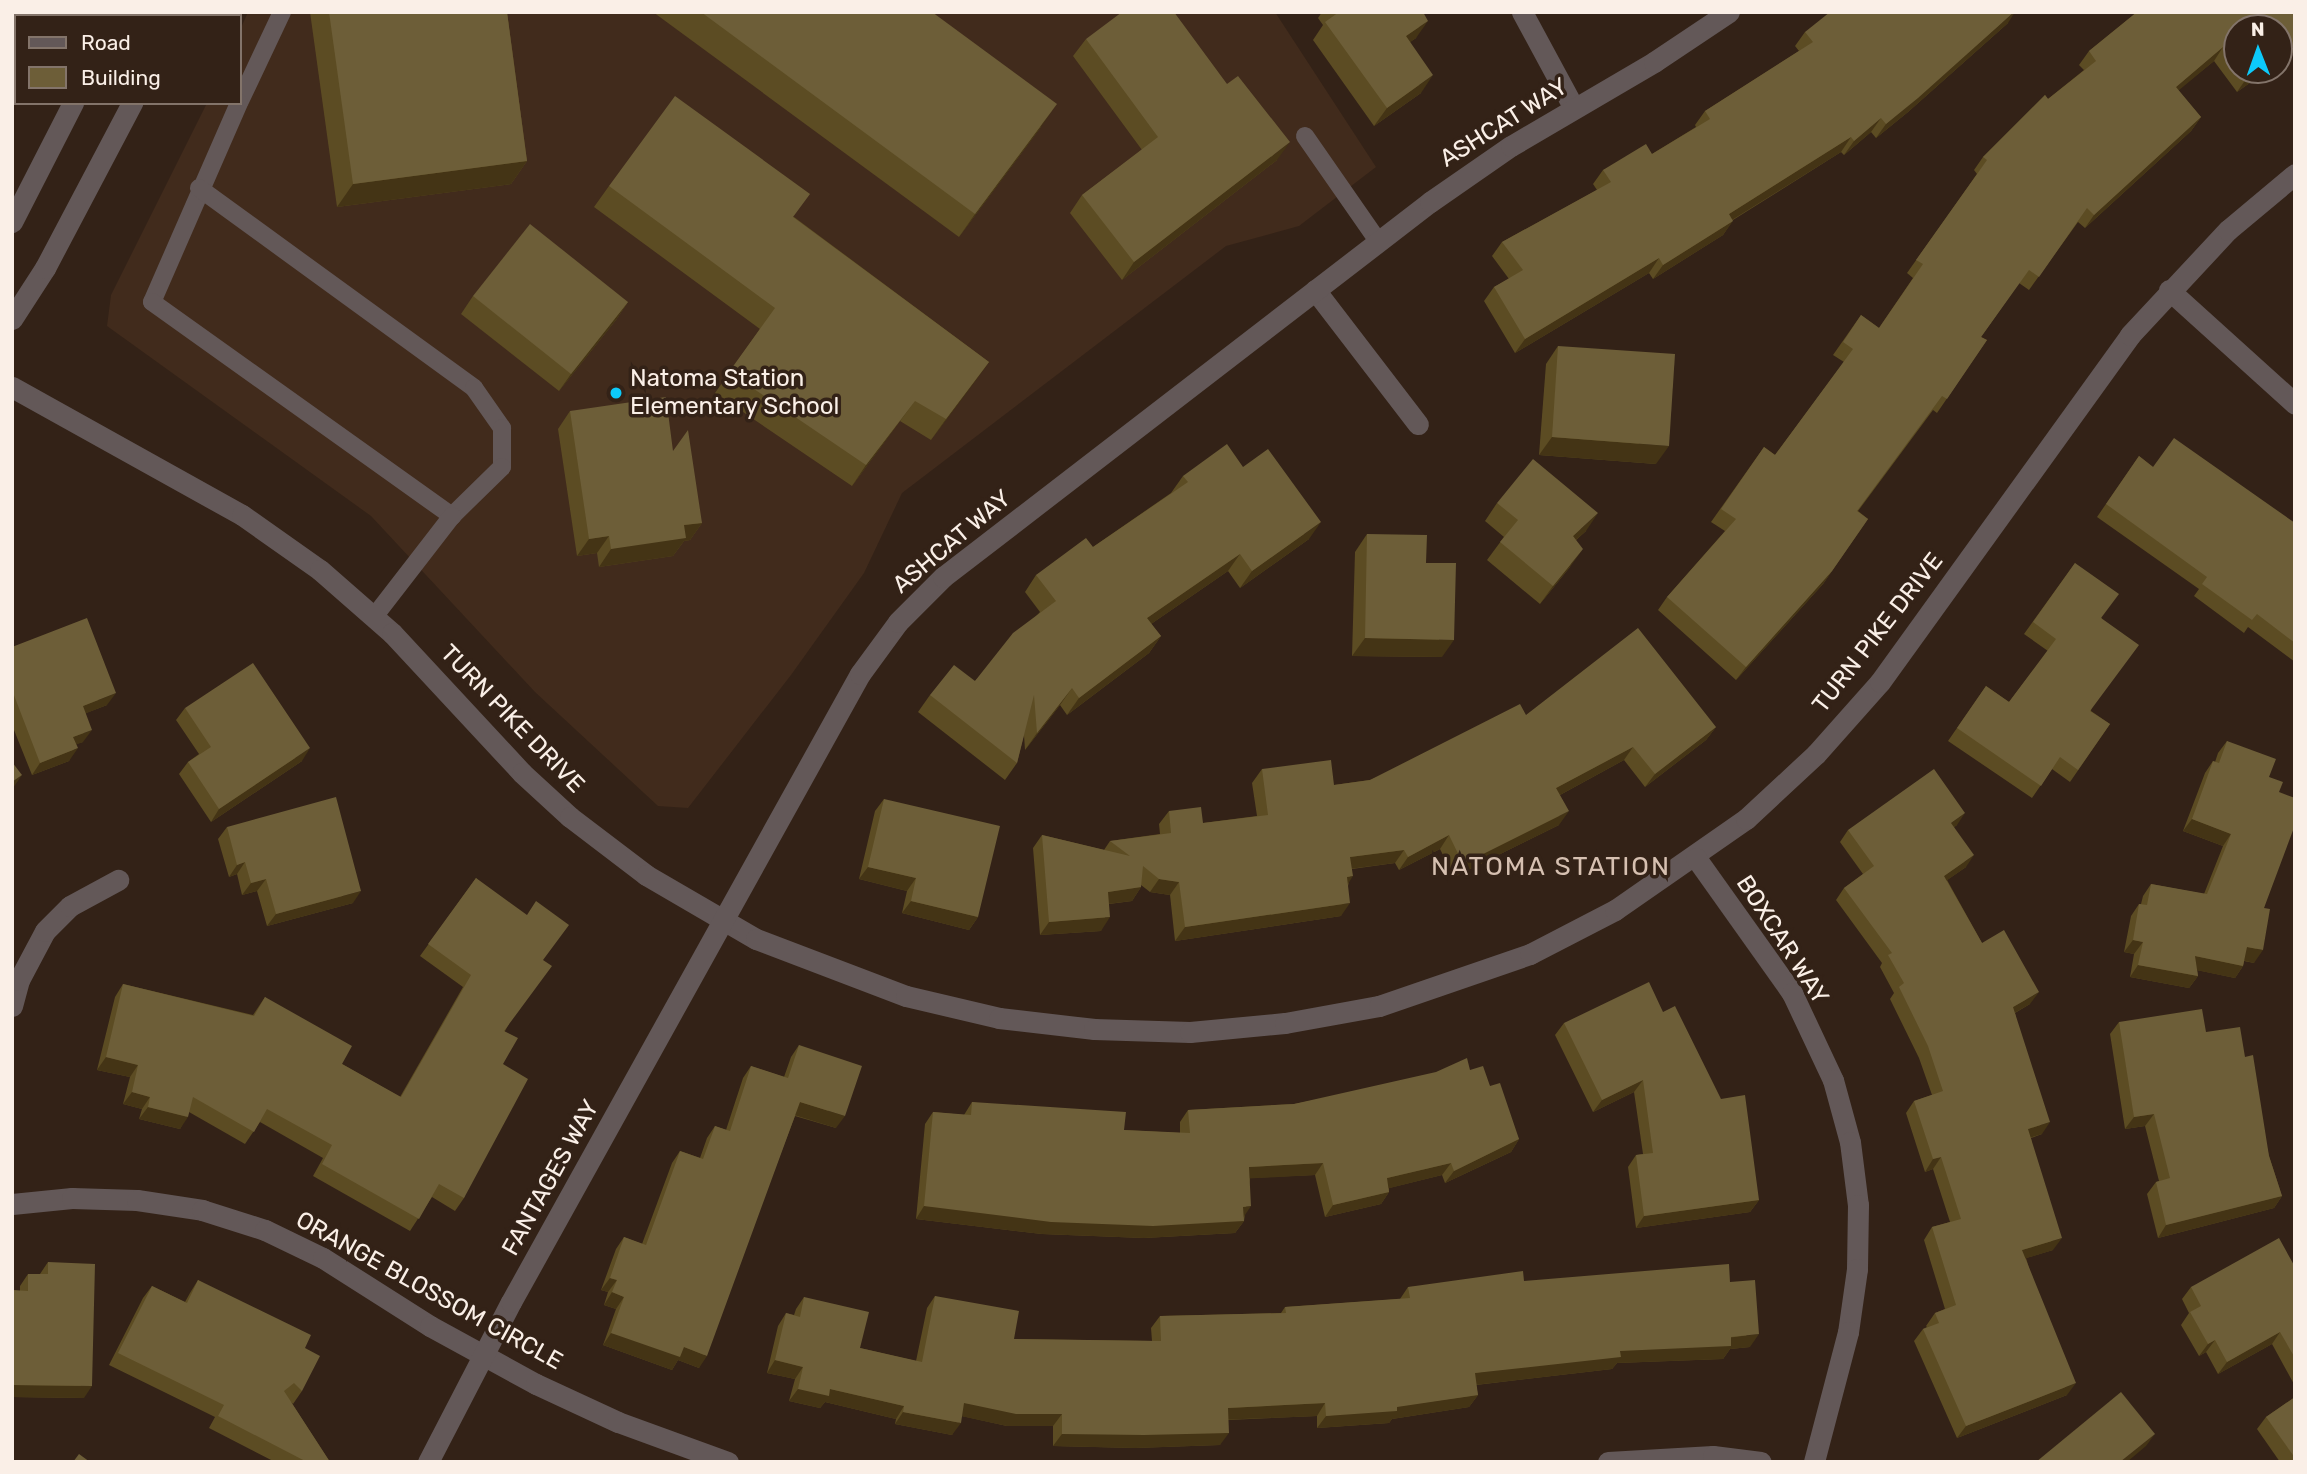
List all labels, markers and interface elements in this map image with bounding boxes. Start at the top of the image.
legend [14,14,242,105]
north arrow [2223,14,2293,84]
text: N [2251,18,2265,41]
text: Road [81,30,131,55]
text: Building [81,65,161,90]
street label: ASHCAT WAY [1434,72,1574,174]
place label: Natoma Station Elementary School [630,365,840,421]
marker: Natoma Station Elementary School [608,385,624,401]
street label: ASHCAT WAY [887,484,1017,600]
street label: TURN PIKE DRIVE [1807,547,1949,719]
street label: TURN PIKE DRIVE [434,639,590,799]
district label: NATOMA STATION [1432,851,1670,883]
street label: BOXCAR WAY [1730,870,1834,1010]
street label: FANTAGES WAY [496,1095,606,1261]
street label: ORANGE BLOSSOM CIRCLE [291,1206,567,1376]

